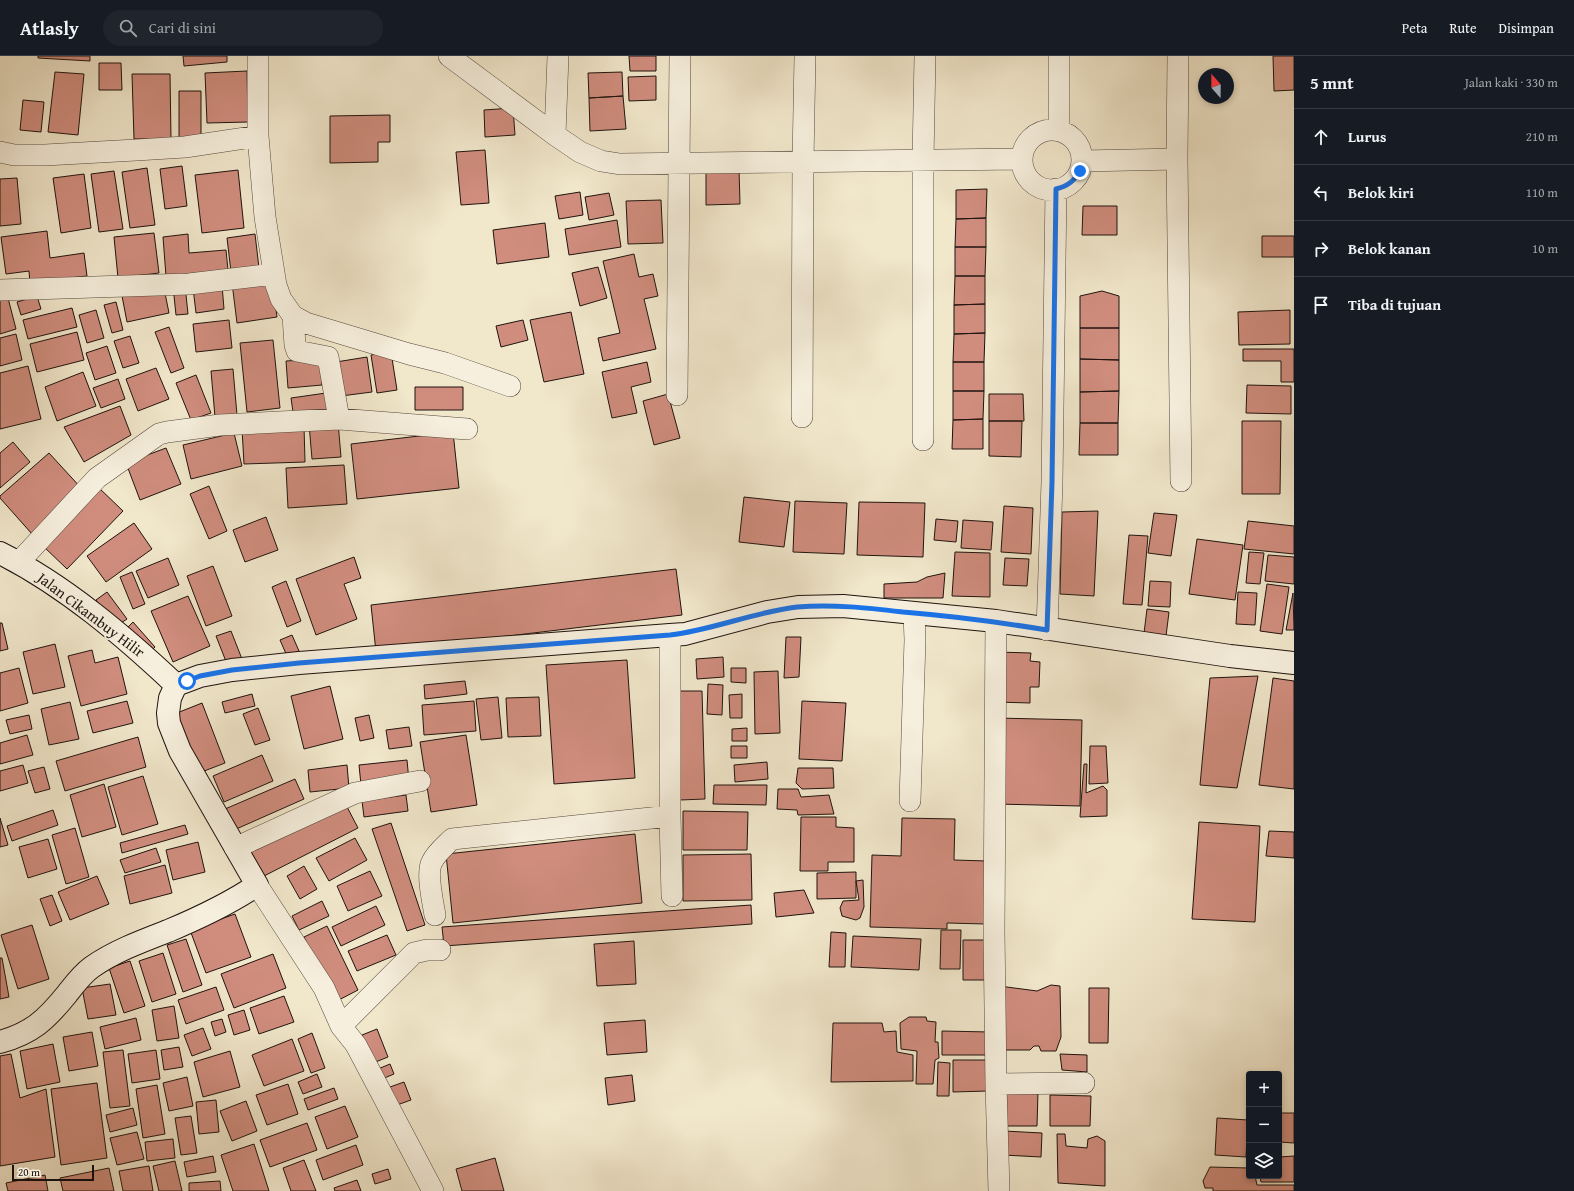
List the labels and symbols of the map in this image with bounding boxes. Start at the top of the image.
north arrow [1198,68,1234,104]
route end [1071,162,1089,180]
street label: Jalan Cikambuy Hilir [32,566,149,662]
route start [178,672,196,690]
scale bar [12,1163,94,1182]

